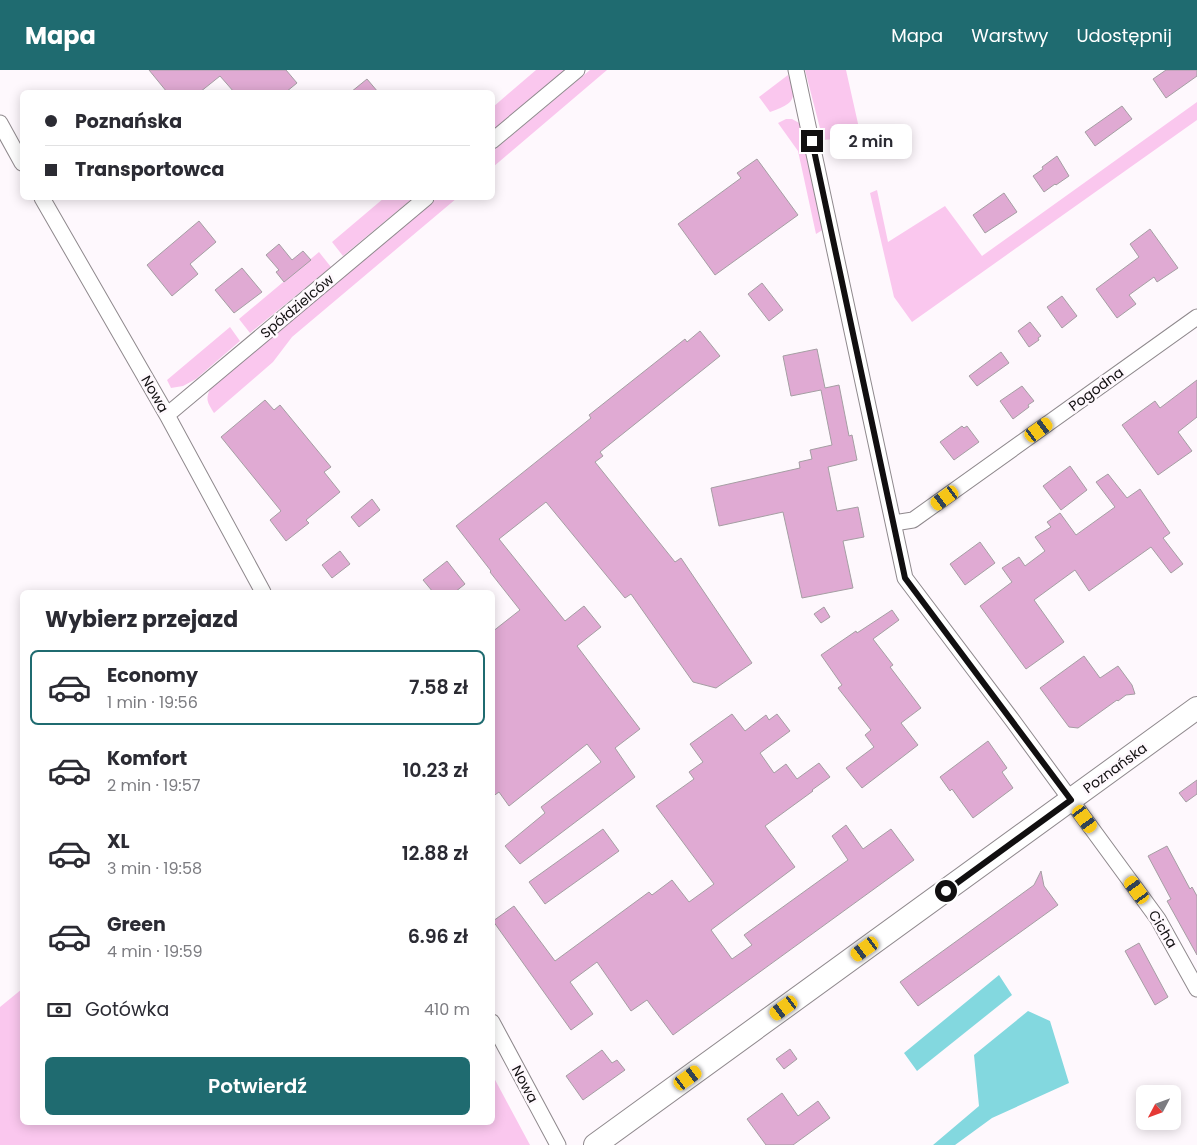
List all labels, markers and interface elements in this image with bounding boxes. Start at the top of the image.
text: Mapa [25,19,96,52]
text: Mapa [891,23,943,48]
text: Warstwy [971,23,1048,48]
text: Udostępnij [1076,23,1172,48]
text: Poznańska [75,108,182,135]
callout: 2 min [830,124,912,158]
route end [801,130,823,152]
text: 2 min [849,130,893,153]
text: Transportowca [75,156,224,183]
street label: Spółdzielców [256,269,338,343]
street label: Pogodna [1064,362,1128,416]
street label: Nowa [136,372,174,416]
car [1022,415,1055,445]
car [928,483,961,513]
text: Wybierz przejazd [45,604,238,635]
text: Economy [107,662,198,689]
icon: car [47,665,92,710]
text: 7.58 zł [409,674,468,701]
text: 1 min · 19:56 [107,691,198,714]
street label: Poznańska [1079,738,1151,798]
text: Komfort [107,745,187,772]
icon: car [47,748,92,793]
text: 10.23 zł [402,757,468,784]
text: 2 min · 19:57 [107,774,200,797]
car [1070,802,1099,836]
text: XL [107,828,130,855]
icon: car [47,831,92,876]
text: 12.88 zł [402,840,468,867]
text: 3 min · 19:58 [107,857,202,880]
car [1122,873,1151,907]
route start [935,880,957,902]
street label: Cicha [1144,906,1182,952]
text: Green [107,911,166,938]
icon: car [47,914,92,959]
text: 6.96 zł [408,923,468,950]
car [848,934,881,964]
text: 4 min · 19:59 [107,940,203,963]
car [767,993,800,1023]
icon: cash [45,996,73,1024]
text: Gotówka [85,996,169,1023]
text: 410 m [424,998,470,1021]
button: Potwierdź [45,1057,470,1115]
street label: Nowa [507,1062,543,1106]
car [671,1063,704,1093]
north arrow [1136,1085,1181,1130]
map controls [1136,1085,1181,1130]

